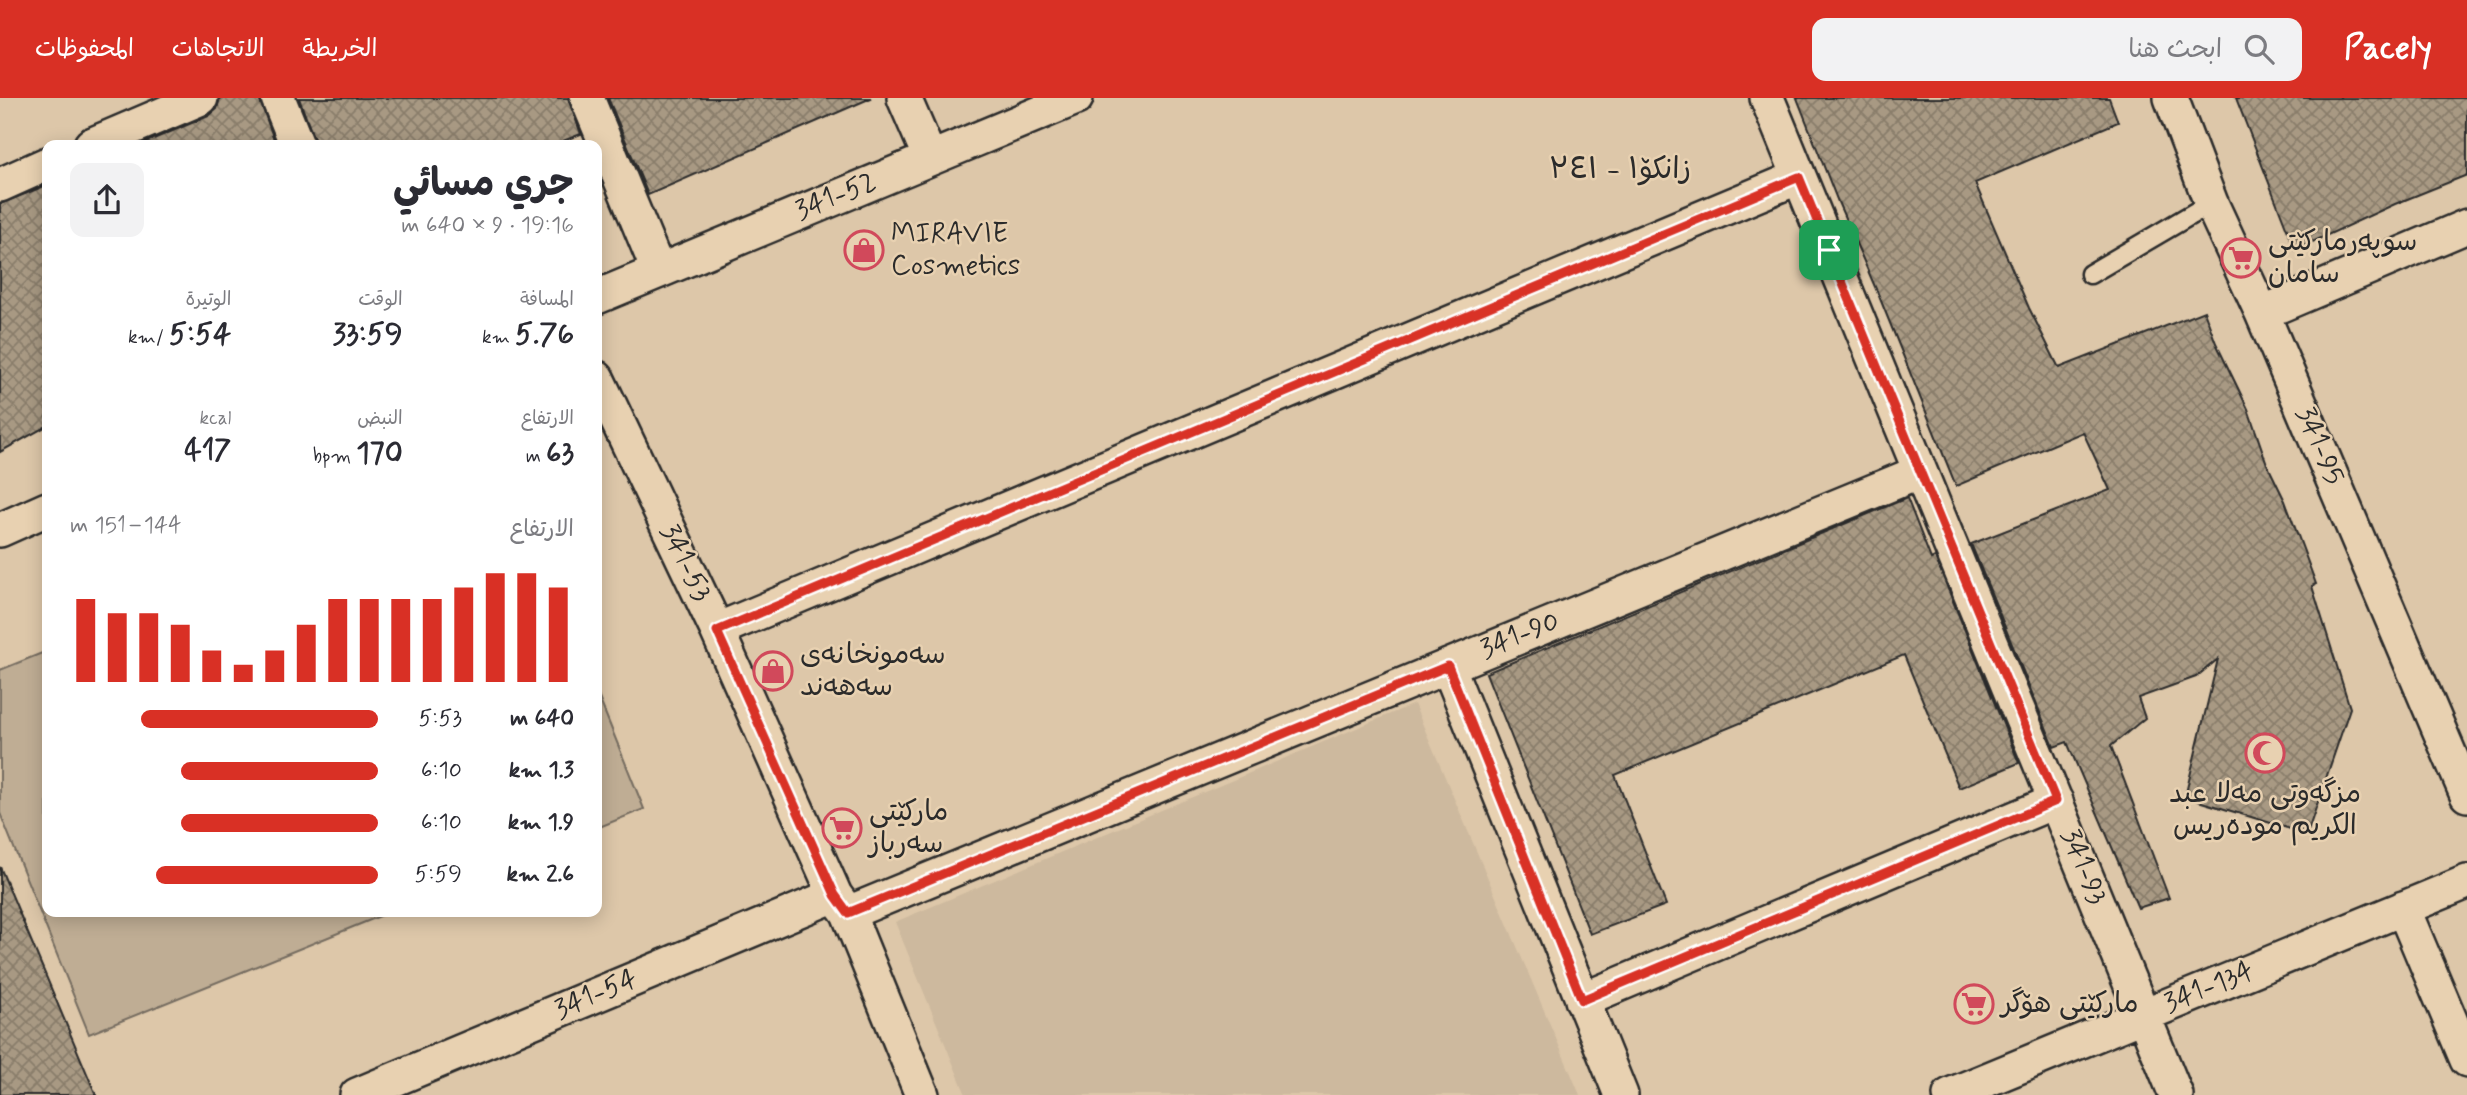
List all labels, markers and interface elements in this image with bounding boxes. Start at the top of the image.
search box [1812,18,2302,81]
text: Pacely [2344,27,2432,71]
icon: search [2240,30,2278,68]
text: ابحث هنا [2128,33,2222,67]
text: المحفوظات [35,34,134,65]
text: الاتجاهات [172,34,265,65]
text: الخريطة [303,34,377,65]
district label: زانکۆ١ - ٣٤١ [1549,150,1691,189]
text: جري مسائي [393,160,574,209]
button: share [70,163,144,237]
street label: 341-52 [790,164,882,230]
text: 19:16 · 9 × 640 m [401,211,574,241]
place label: MIRAVIE Cosmetics [891,216,1020,285]
pin [1799,220,1859,280]
place label: سوپەرمارکێتی سامان [2268,224,2417,293]
shop icon: MIRAVIE Cosmetics [843,229,885,271]
icon: arrive [1810,231,1848,269]
supermarket icon: سوپەرمارکێتی سامان [2220,237,2262,279]
text: الوتيرة [185,287,231,312]
text: الوقت [358,287,403,312]
text: المسافة [520,287,574,312]
text: 5:54 [169,315,231,354]
text: 33:59 [333,315,403,354]
text: 5.76 [515,315,574,354]
text: /km [128,325,169,350]
text: km [482,325,515,350]
street label: 341-95 [2286,401,2352,491]
text: kcal [199,406,231,431]
text: النبض [357,406,403,431]
text: الارتفاع [521,406,574,431]
text: 417 [184,431,231,470]
text: 170 [356,434,403,473]
text: 63 [546,434,574,473]
text: bpm [313,444,356,469]
text: m [526,444,546,469]
text: 144–151 m [70,511,182,541]
text: الارتفاع [510,515,574,545]
street label: 341-53 [650,518,720,608]
street label: 341-90 [1475,603,1565,669]
place label: سەمونخانەی سەھەند [800,637,946,706]
shop icon: سەمونخانەی سەھەند [752,650,794,692]
text: 5:53 [419,704,462,734]
text: 640 m [510,704,574,734]
mosque icon: مزگه‌وتی مه‌لا عبد الكريم موده‌ریس [2244,732,2286,774]
text: 6:10 [421,756,462,786]
text: 1.3 km [509,756,574,786]
place label: مزگه‌وتی مه‌لا عبد الكريم موده‌ریس [2169,776,2361,846]
place label: مارکێتی سەرباز [867,794,948,863]
supermarket icon: مارکێتی سەرباز [821,807,863,849]
text: 6:10 [421,808,462,838]
text: 1.9 km [508,808,574,838]
street label: 341-93 [2051,824,2115,911]
text: 5:59 [415,860,462,890]
text: 2.6 km [506,860,574,890]
street label: 341-134 [2159,953,2259,1023]
street label: 341-54 [549,961,643,1029]
supermarket icon: مارکێتی ھۆگر [1953,983,1995,1025]
place label: مارکێتی ھۆگر [1999,986,2138,1023]

